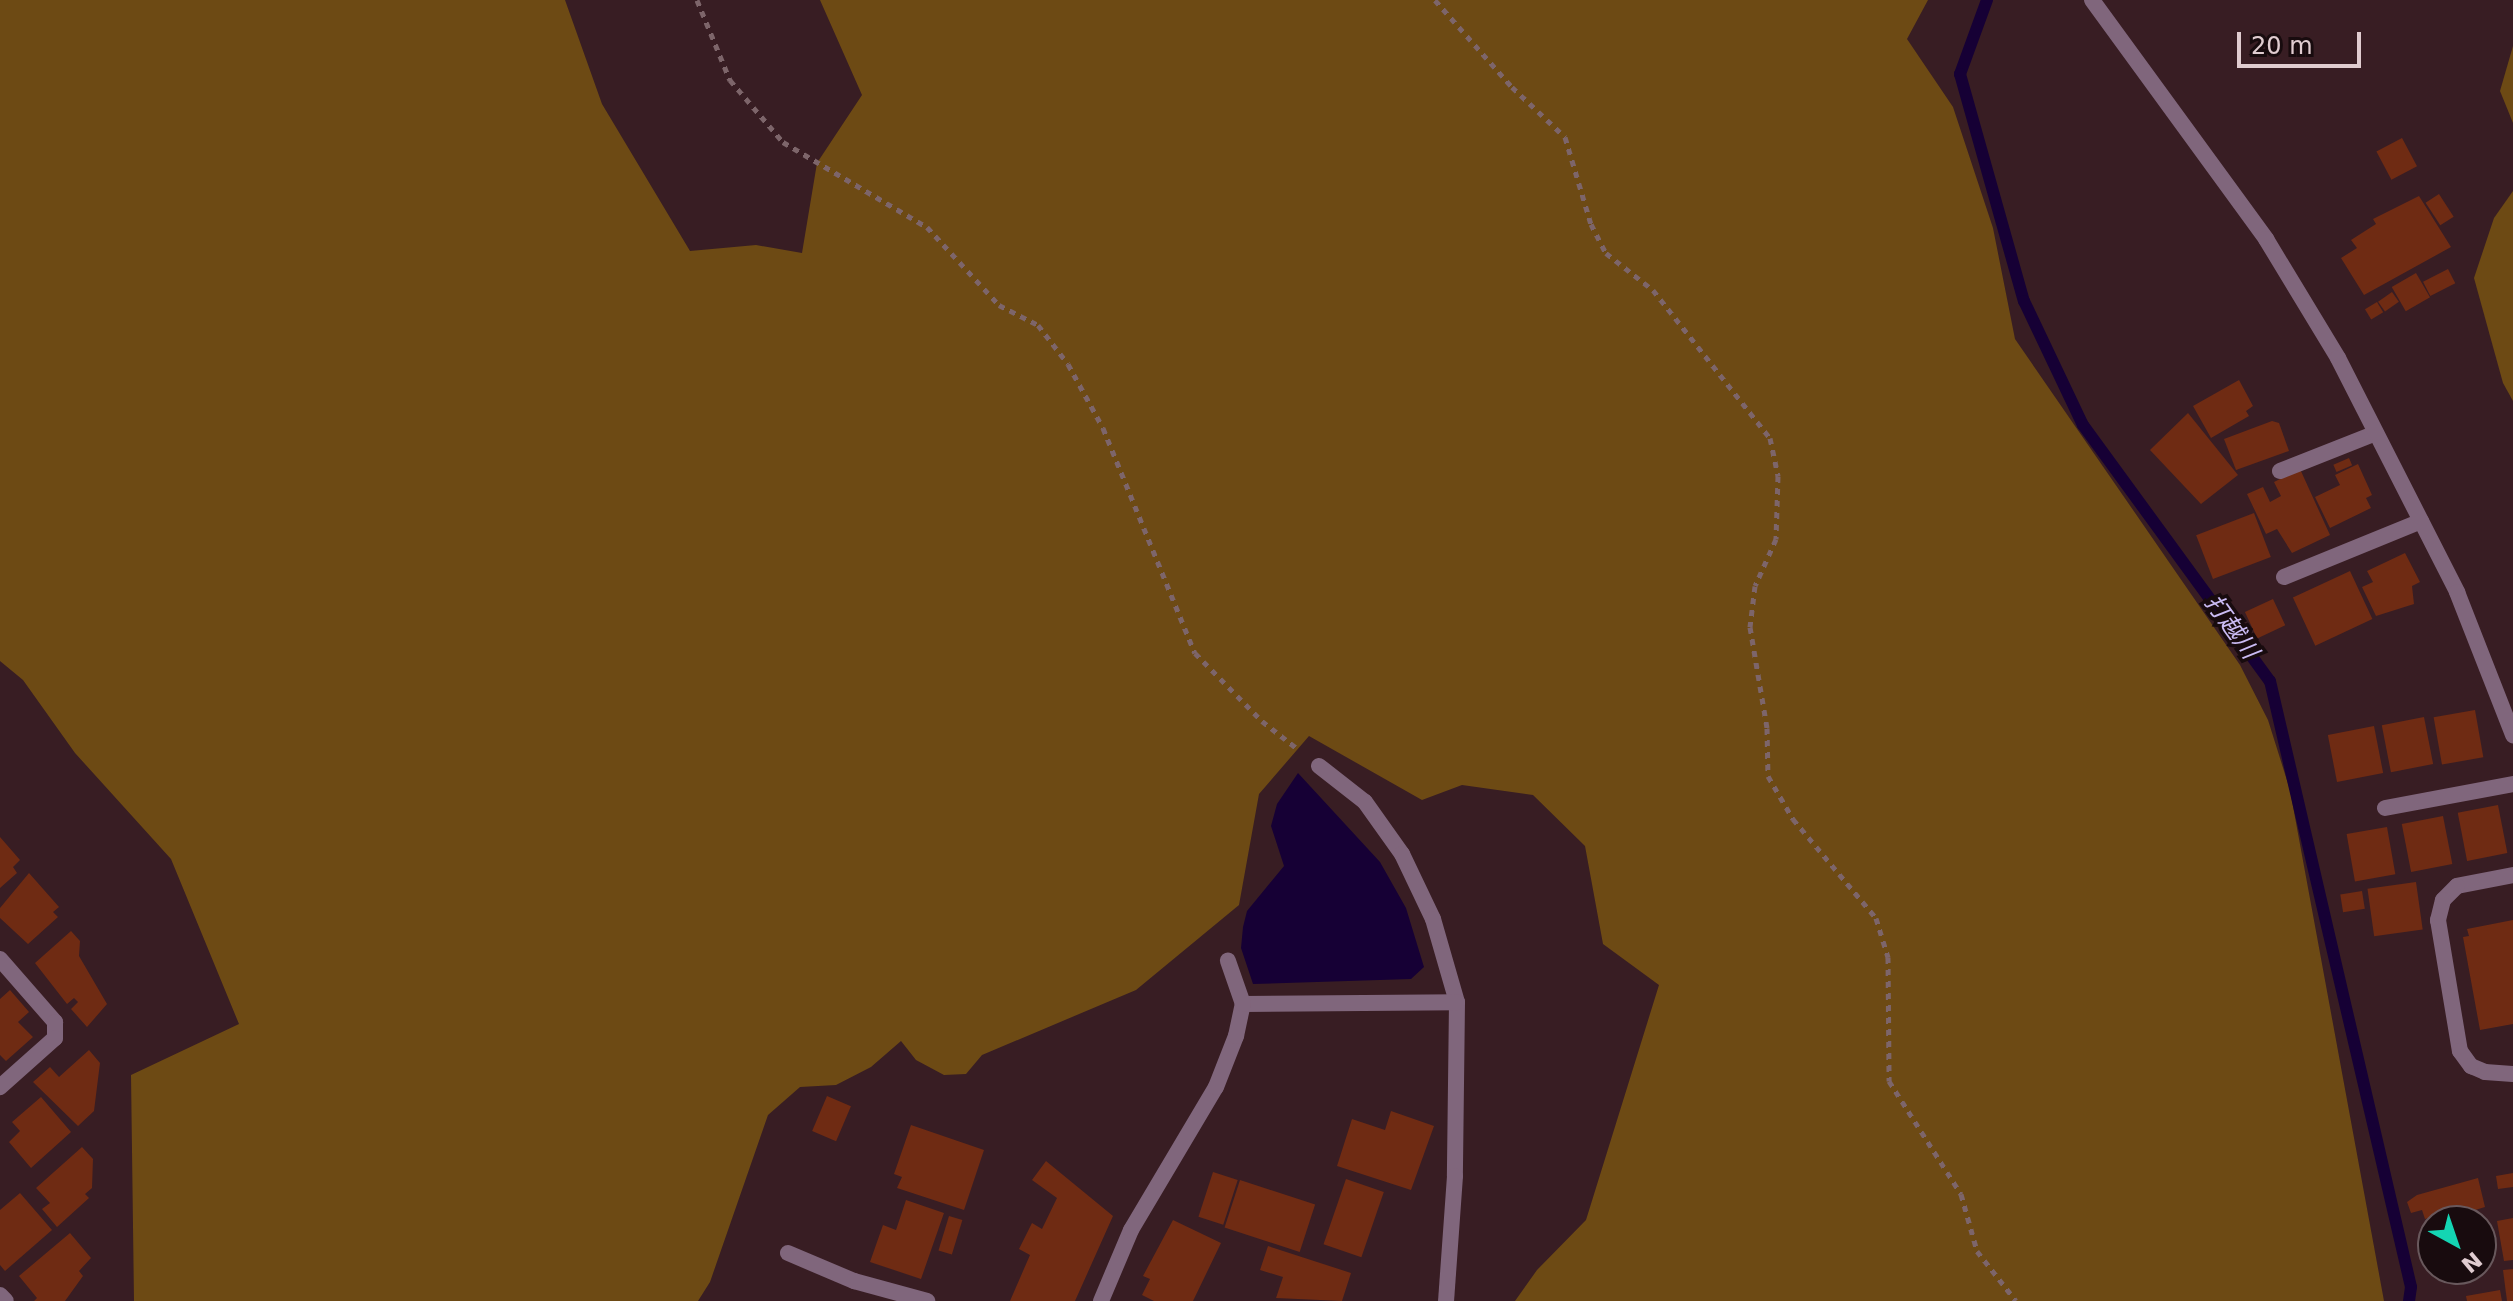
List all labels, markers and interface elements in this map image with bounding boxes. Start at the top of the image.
scale bar [2241,16,2365,66]
text: 20 m [2251,32,2313,60]
water label: 打越川 [2198,589,2264,665]
north arrow [2417,1205,2497,1285]
text: N [2456,1247,2487,1278]

